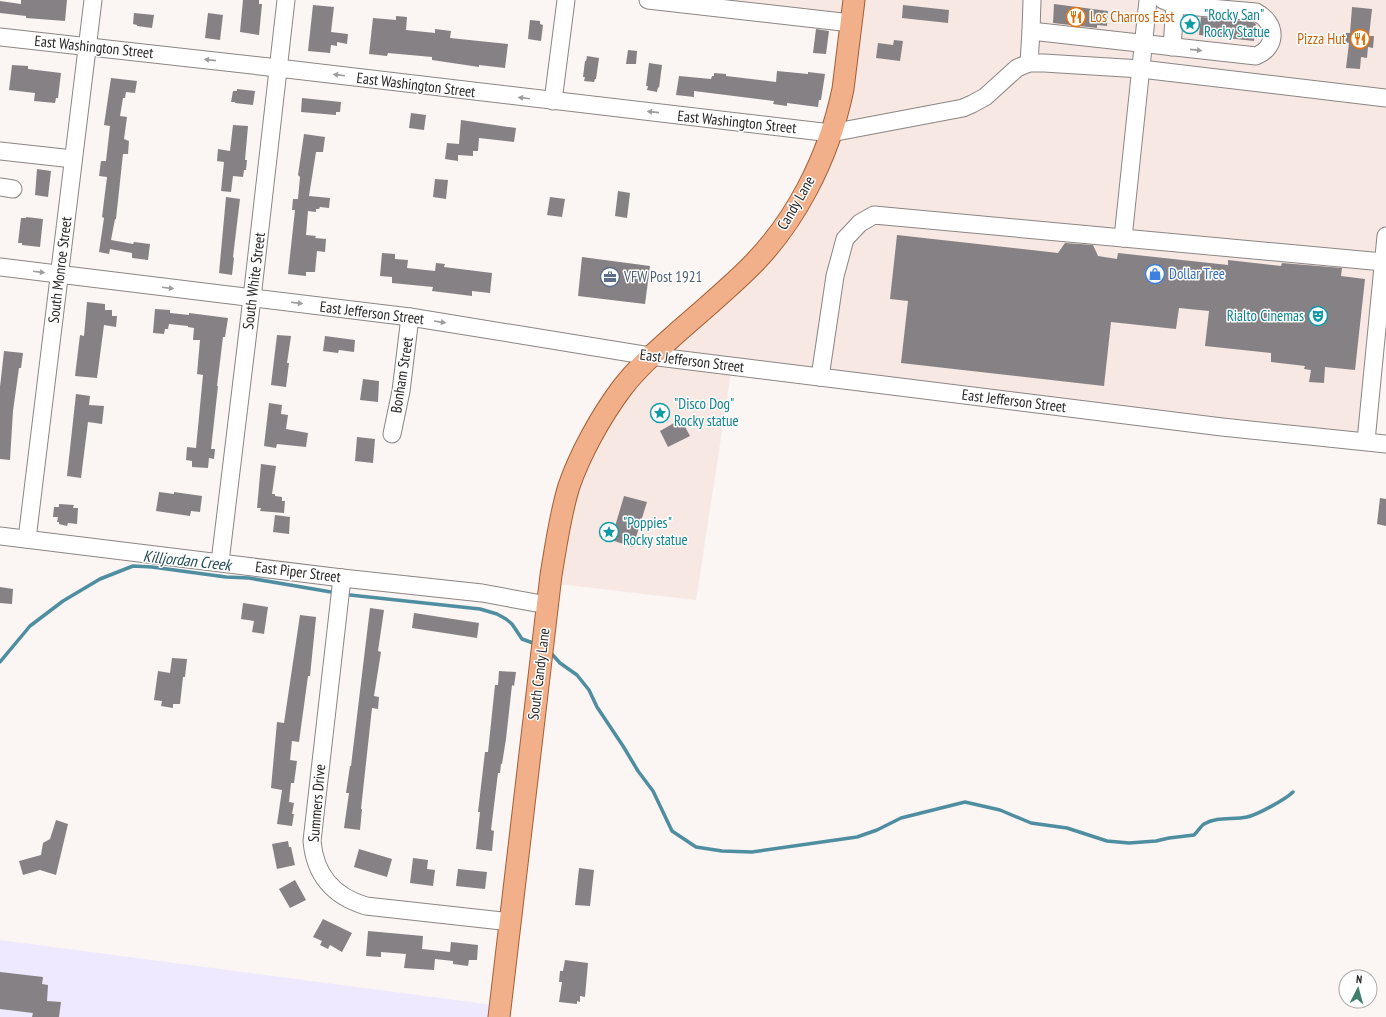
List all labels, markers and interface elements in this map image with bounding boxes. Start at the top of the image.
place label: "Rocky San" Rocky Statue [1204,5,1270,41]
restaurant icon: Los Charros East [1065,6,1087,28]
place label: Los Charros East [1090,7,1174,26]
place icon: "Rocky San" Rocky Statue [1179,13,1201,35]
restaurant icon: Pizza Hut [1349,28,1371,50]
place label: Pizza Hut [1297,29,1346,48]
street label: East Washington Street [34,31,154,62]
one-way arrow [1190,46,1202,53]
one-way arrow [204,57,216,64]
street label: East Washington Street [356,68,476,101]
one-way arrow [333,72,345,79]
one-way arrow [518,94,530,101]
street label: East Washington Street [677,106,797,137]
one-way arrow [647,109,659,116]
street label: Candy Lane [773,172,819,233]
street label: South Monroe Street [44,216,75,324]
street label: South White Street [238,231,269,330]
shop icon: Dollar Tree [1144,263,1166,285]
place label: Dollar Tree [1169,264,1225,283]
office icon: VFW Post 1921 [599,266,621,288]
place label: VFW Post 1921 [623,267,702,286]
one-way arrow [33,269,45,275]
one-way arrow [162,285,174,291]
street label: East Jefferson Street [319,297,425,328]
one-way arrow [291,300,303,307]
theatre icon: Rialto Cinemas [1307,305,1329,327]
place label: Rialto Cinemas [1227,306,1304,325]
one-way arrow [434,319,446,325]
street label: Bonham Street [386,336,417,414]
street label: East Jefferson Street [639,345,745,376]
street label: East Jefferson Street [961,385,1067,416]
place label: "Disco Dog" Rocky statue [674,394,739,430]
place icon: "Disco Dog" Rocky statue [649,402,671,424]
place label: "Poppies" Rocky statue [623,513,688,549]
place icon: "Poppies" Rocky statue [598,521,620,543]
water label: Killjordan Creek [142,545,234,575]
street label: East Piper Street [254,557,342,586]
street label: South Candy Lane [523,627,554,721]
street label: Summers Drive [304,763,329,843]
north arrow [1338,969,1378,1009]
text: N [1355,972,1363,986]

